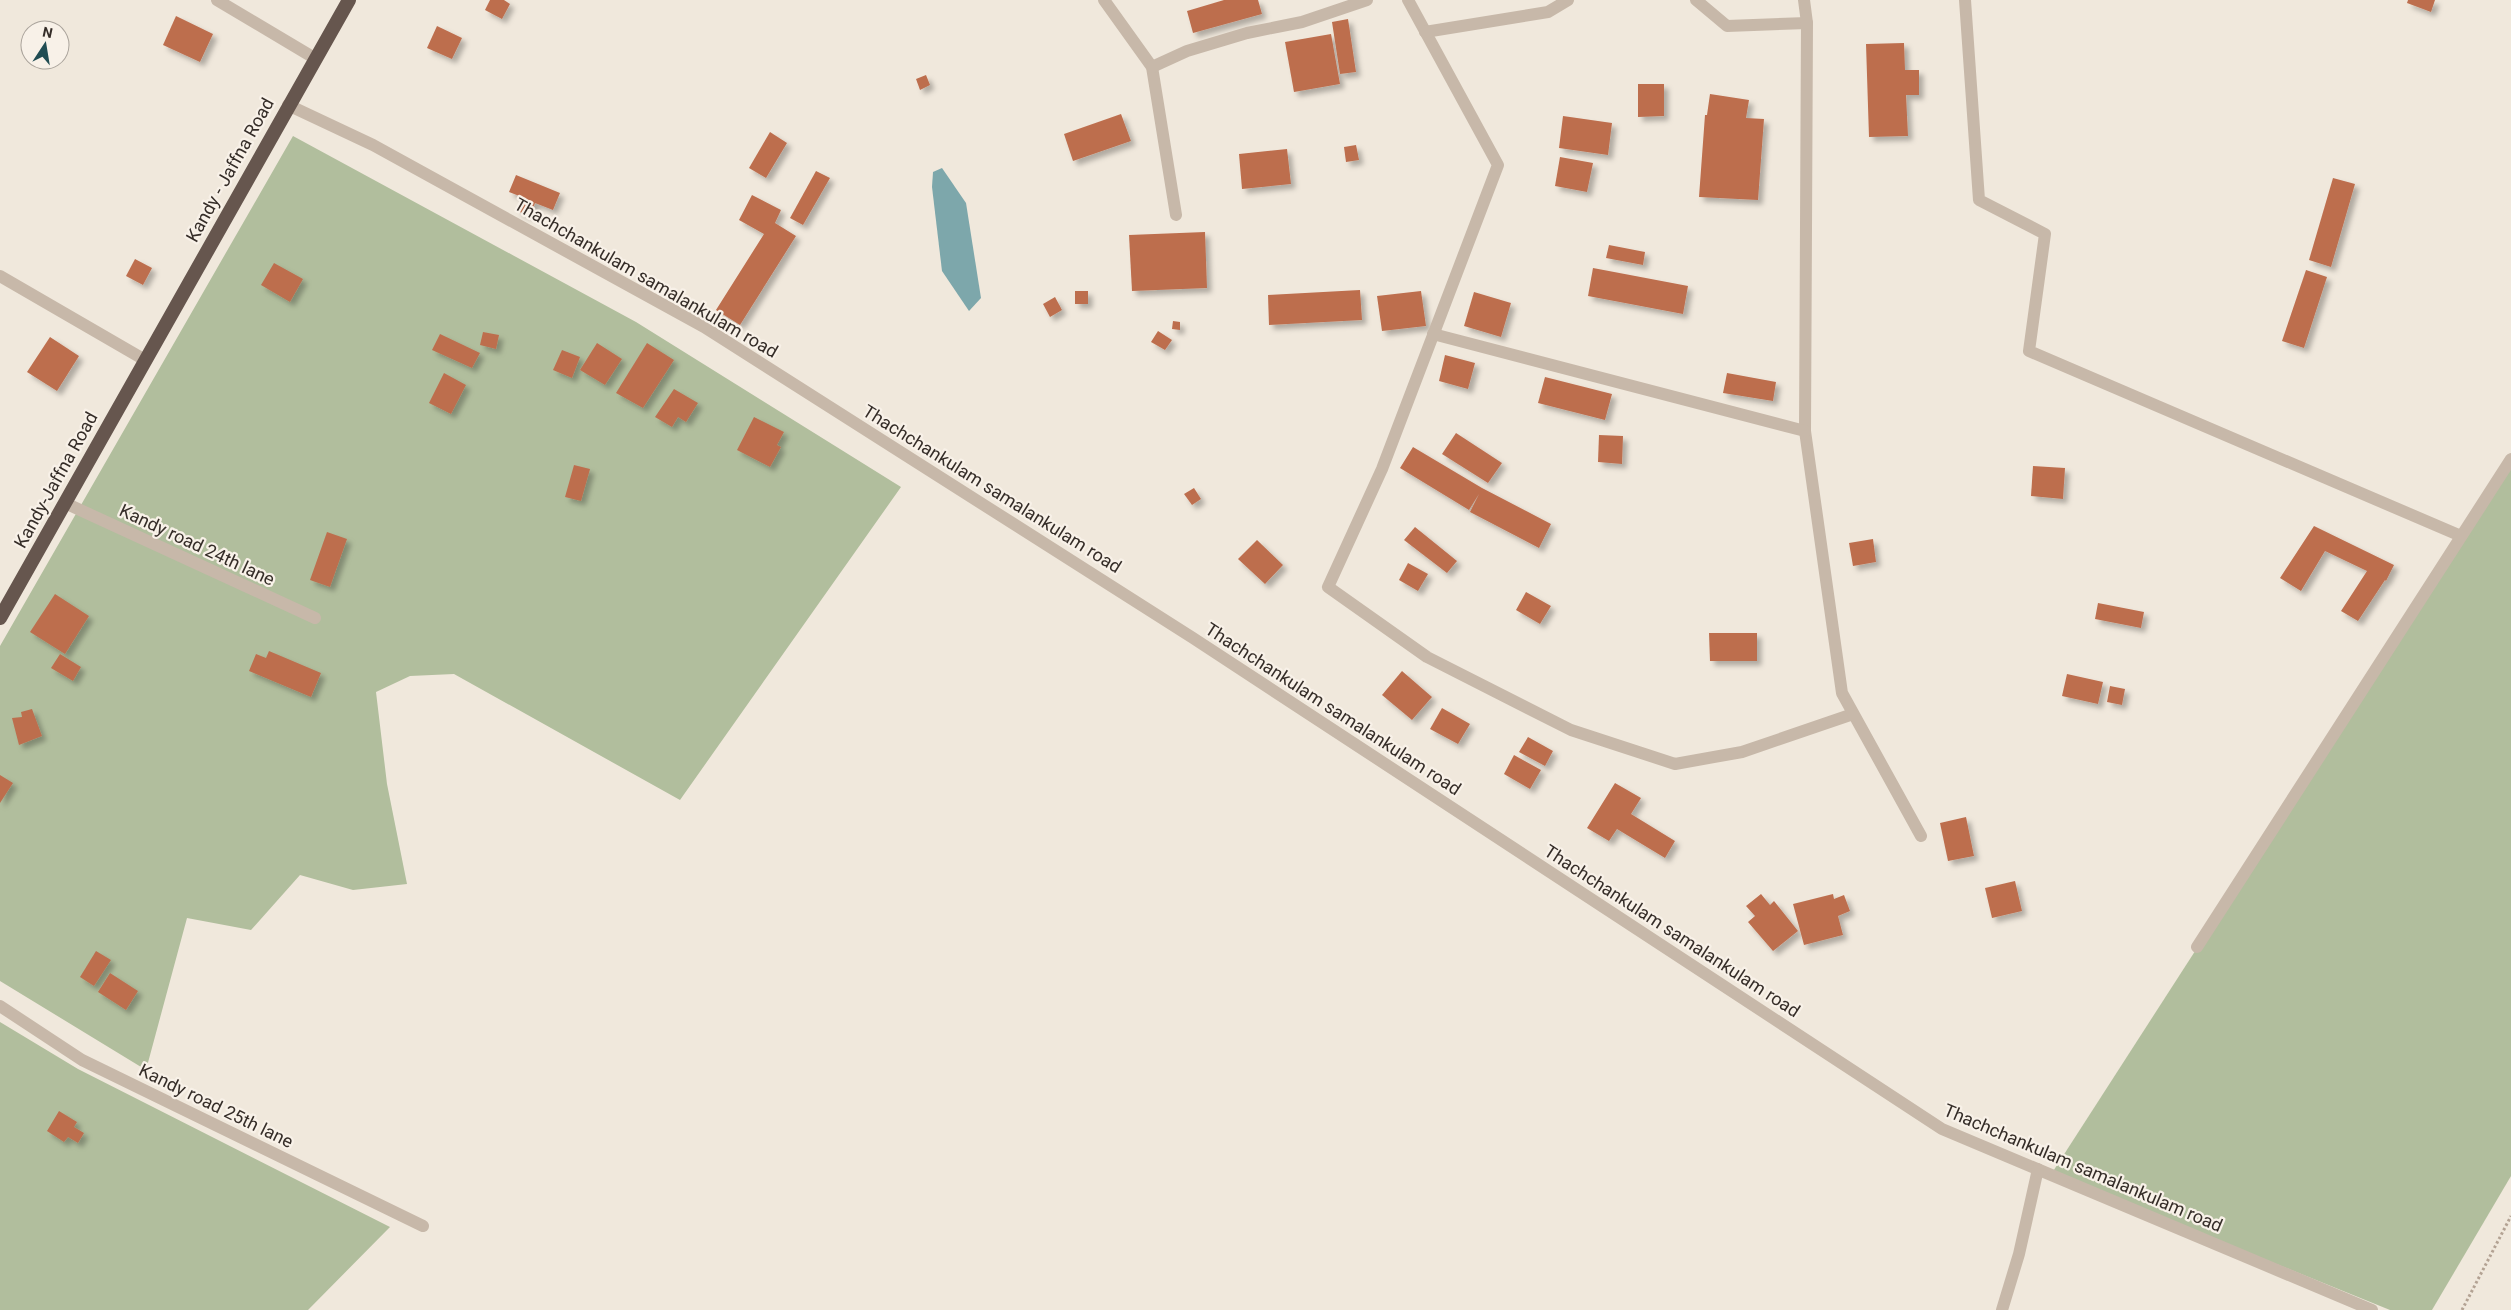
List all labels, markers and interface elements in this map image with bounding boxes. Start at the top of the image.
north arrow [20,20,70,70]
text: N [41,23,54,41]
street label: Kandy - Jaffna Road [181,94,278,245]
street label: Thachchankulam samalankulam road [511,193,782,362]
street label: Thachchankulam samalankulam road [859,400,1125,577]
street label: Kandy-Jaffna Road [9,408,102,551]
street label: Kandy road 24th lane [116,499,278,590]
street label: Thachchankulam samalankulam road [1201,618,1465,799]
street label: Thachchankulam samalankulam road [1540,840,1804,1021]
street label: Kandy road 25th lane [136,1059,297,1152]
street label: Thachchankulam samalankulam road [1941,1099,2226,1236]

